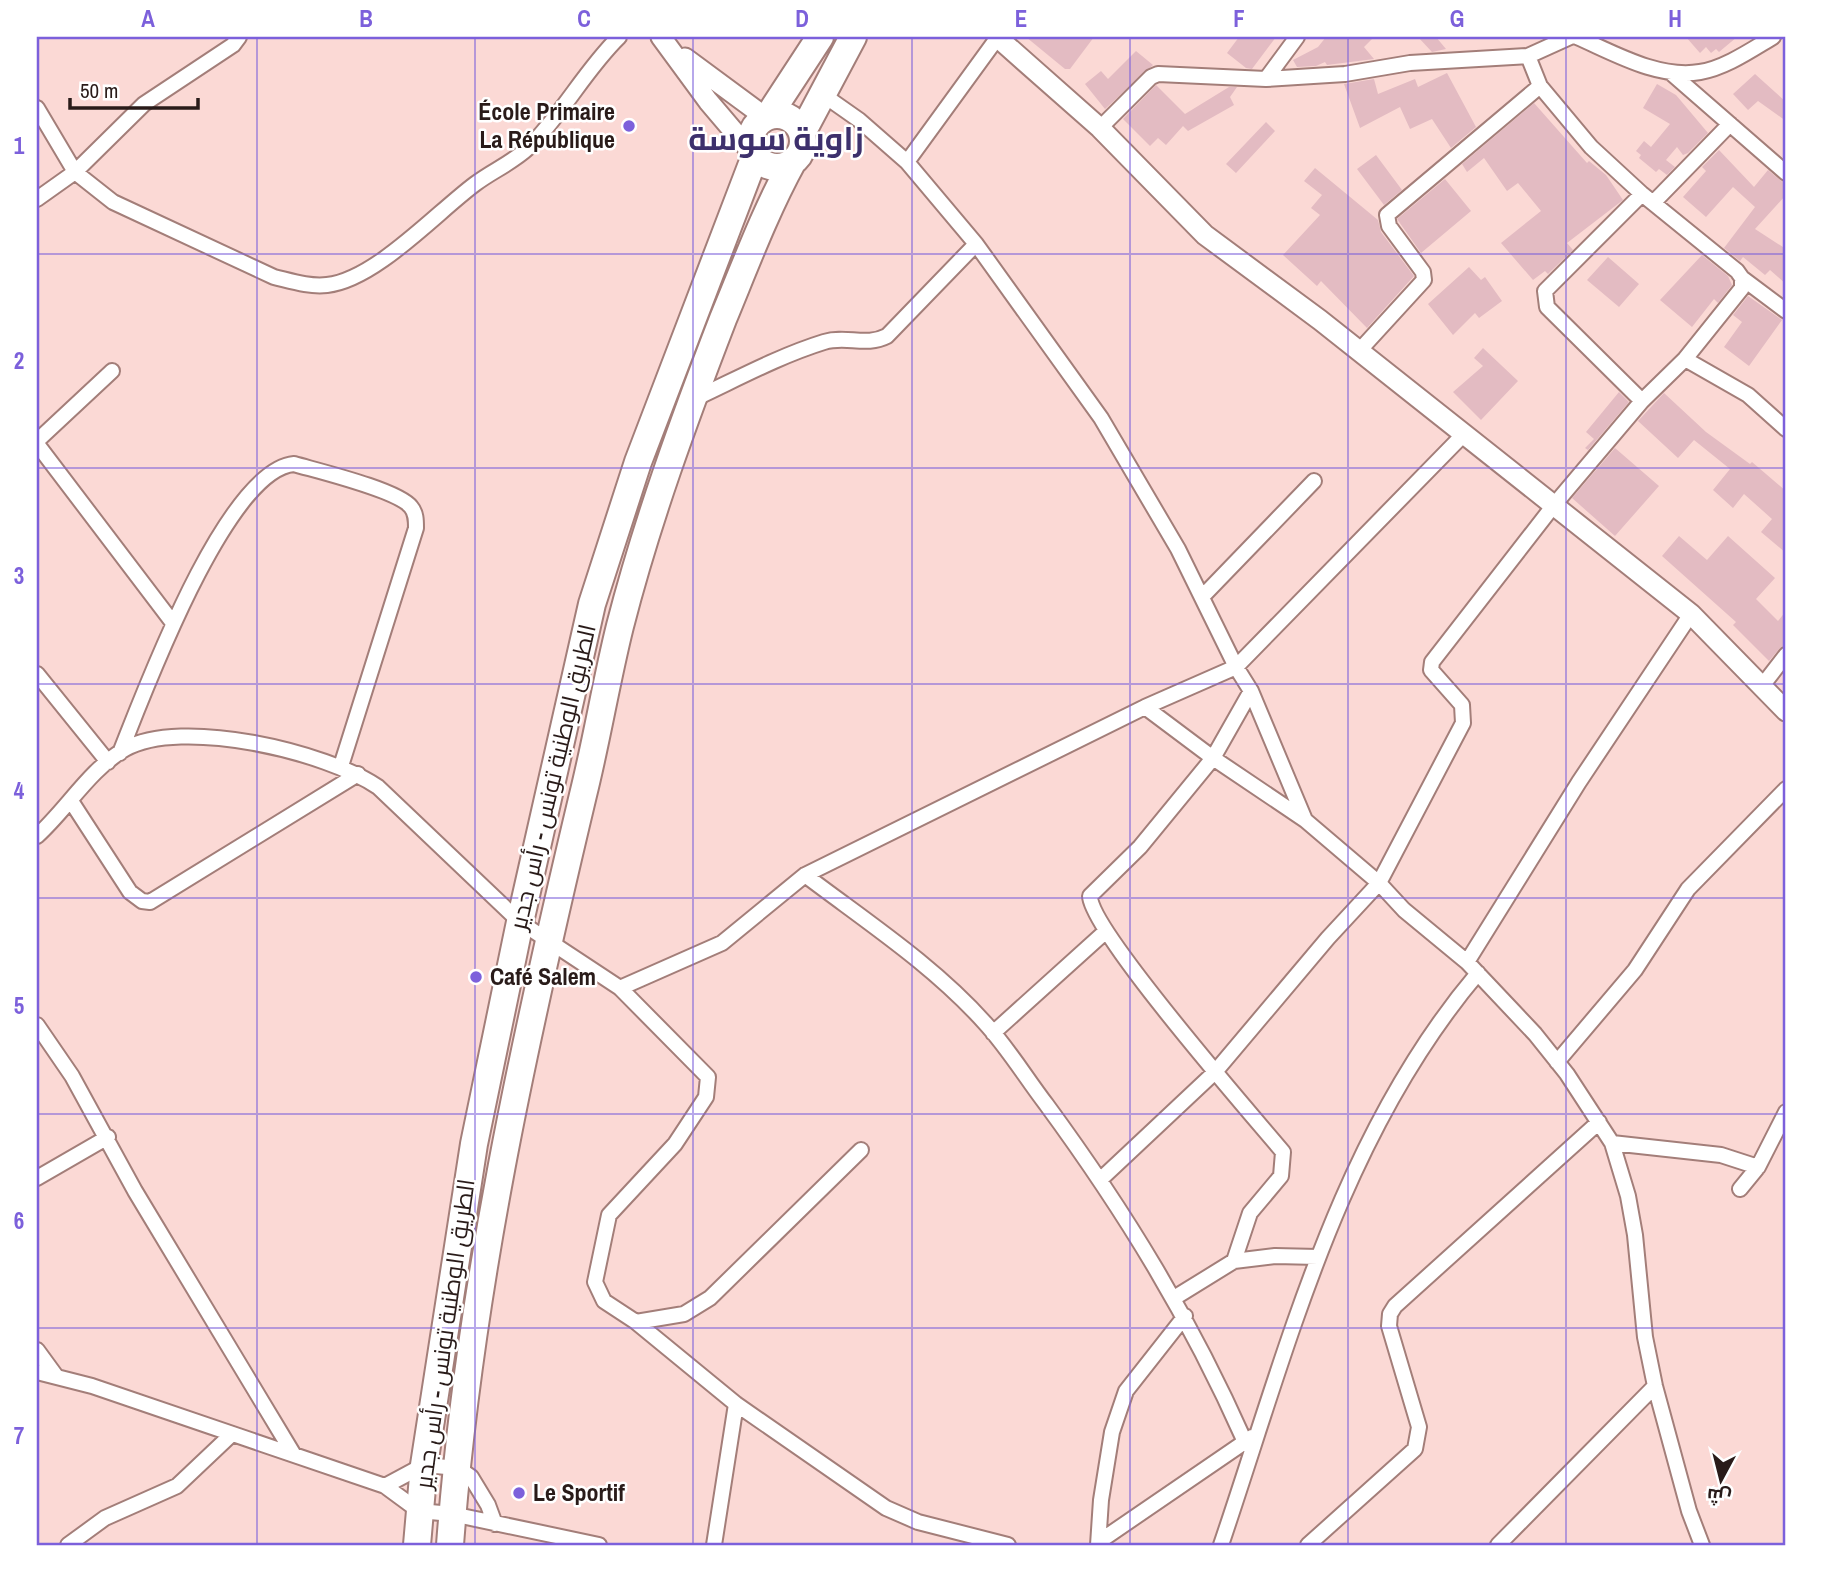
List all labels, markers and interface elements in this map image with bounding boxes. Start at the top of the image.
text: A [141,3,155,34]
text: B [359,3,373,34]
text: C [577,3,591,34]
text: D [795,3,809,34]
text: E [1015,3,1027,34]
text: F [1233,3,1245,34]
text: G [1450,3,1464,34]
text: H [1668,3,1682,34]
scale bar [70,66,198,110]
text: 50 m [80,76,118,105]
place label: École Primaire La République [478,95,615,155]
district label: زاوية سوسة [688,117,864,160]
marker: École Primaire La République [621,118,637,134]
text: 1 [14,130,25,161]
text: 2 [14,345,24,376]
text: 3 [14,560,24,591]
street label: الطريق الوطنية تونس - رأس جدير [501,621,603,935]
text: 4 [14,775,25,806]
place label: Café Salem [490,960,596,992]
marker: Café Salem [468,969,484,985]
text: 5 [14,990,24,1021]
street label: الطريق الوطنية تونس - رأس جدير [406,1177,482,1493]
text: 6 [14,1205,24,1236]
text: 7 [14,1420,24,1451]
north arrow [1686,1446,1756,1516]
place label: Le Sportif [533,1476,625,1508]
text: ش [1705,1482,1733,1511]
marker: Le Sportif [511,1485,527,1501]

